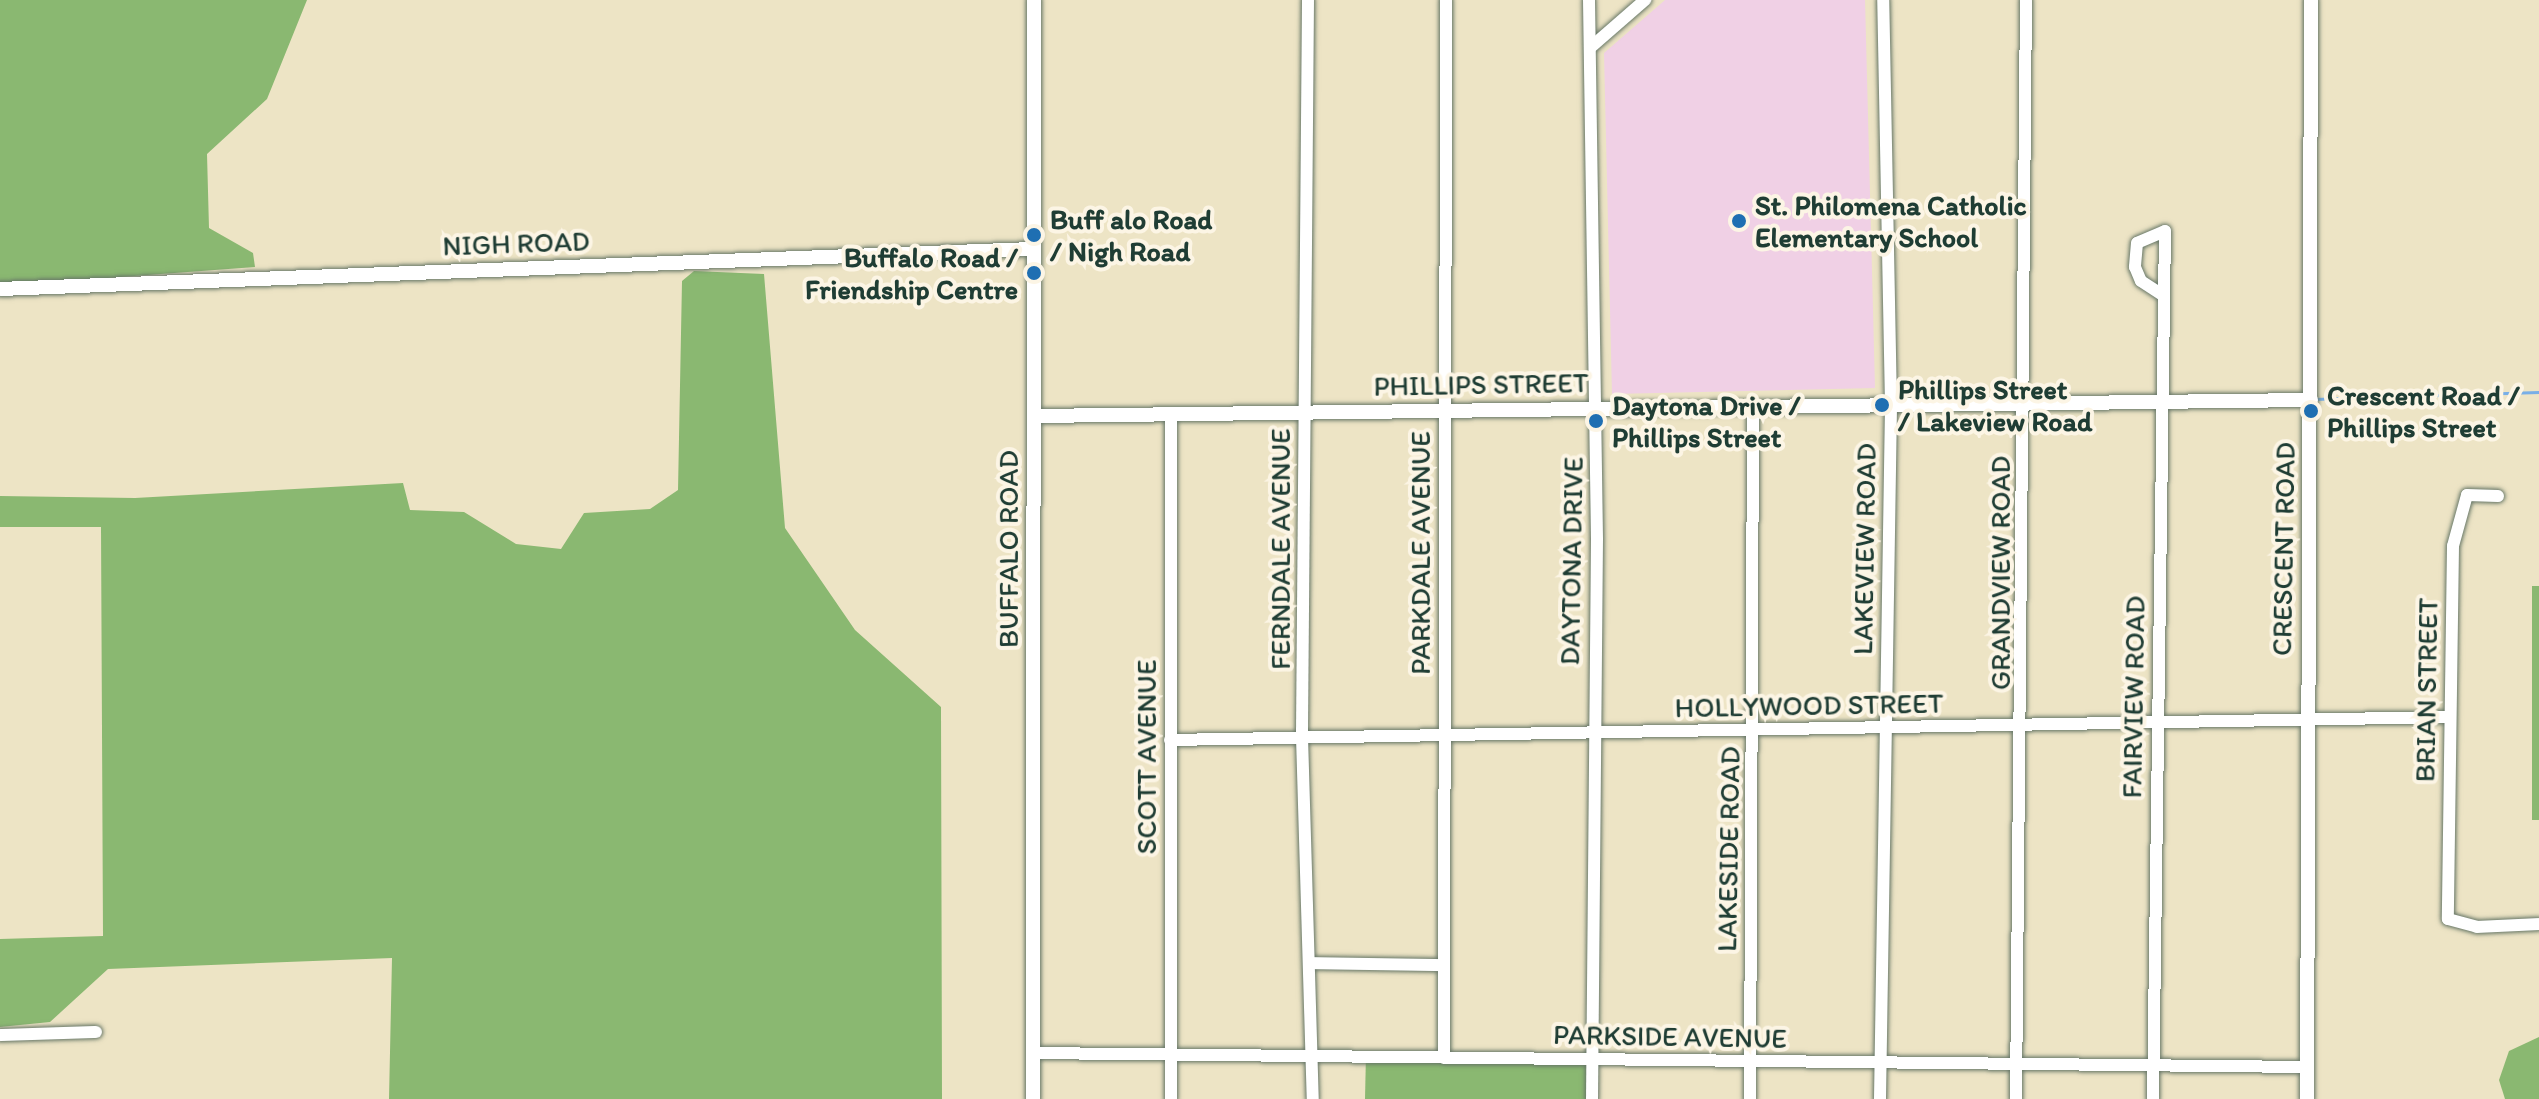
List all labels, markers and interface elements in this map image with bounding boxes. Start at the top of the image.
place label: St. Philomena Catholic Elementary School [1755,188,2028,254]
place label: Buff alo Road / Nigh Road [1050,202,1214,268]
marker: St. Philomena Catholic Elementary School [1730,212,1748,230]
street label: NIGH ROAD [442,224,590,262]
marker: Buff alo Road / Nigh Road [1025,226,1043,244]
place label: Buffalo Road / Friendship Centre [805,240,1018,306]
marker: Buffalo Road / Friendship Centre [1025,264,1043,282]
street label: PHILLIPS STREET [1373,365,1589,403]
place label: Phillips Street / Lakeview Road [1898,372,2092,438]
place label: Crescent Road / Phillips Street [2327,378,2519,444]
place label: Daytona Drive / Phillips Street [1612,388,1801,454]
marker: Phillips Street / Lakeview Road [1873,396,1891,414]
marker: Crescent Road / Phillips Street [2302,402,2320,420]
marker: Daytona Drive / Phillips Street [1587,412,1605,430]
street label: FERNDALE AVENUE [1263,429,1297,669]
street label: PARKDALE AVENUE [1403,432,1437,674]
street label: CRESCENT ROAD [2264,442,2302,656]
street label: LAKEVIEW ROAD [1845,443,1883,655]
street label: BUFFALO ROAD [991,451,1025,647]
street label: DAYTONA DRIVE [1552,456,1590,666]
street label: GRANDVIEW ROAD [1983,456,2017,690]
street label: FAIRVIEW ROAD [2114,596,2152,798]
street label: BRIAN STREET [2408,597,2444,783]
street label: SCOTT AVENUE [1129,660,1163,854]
street label: HOLLYWOOD STREET [1674,686,1944,724]
street label: LAKESIDE ROAD [1709,746,1747,952]
street label: PARKSIDE AVENUE [1553,1017,1787,1055]

